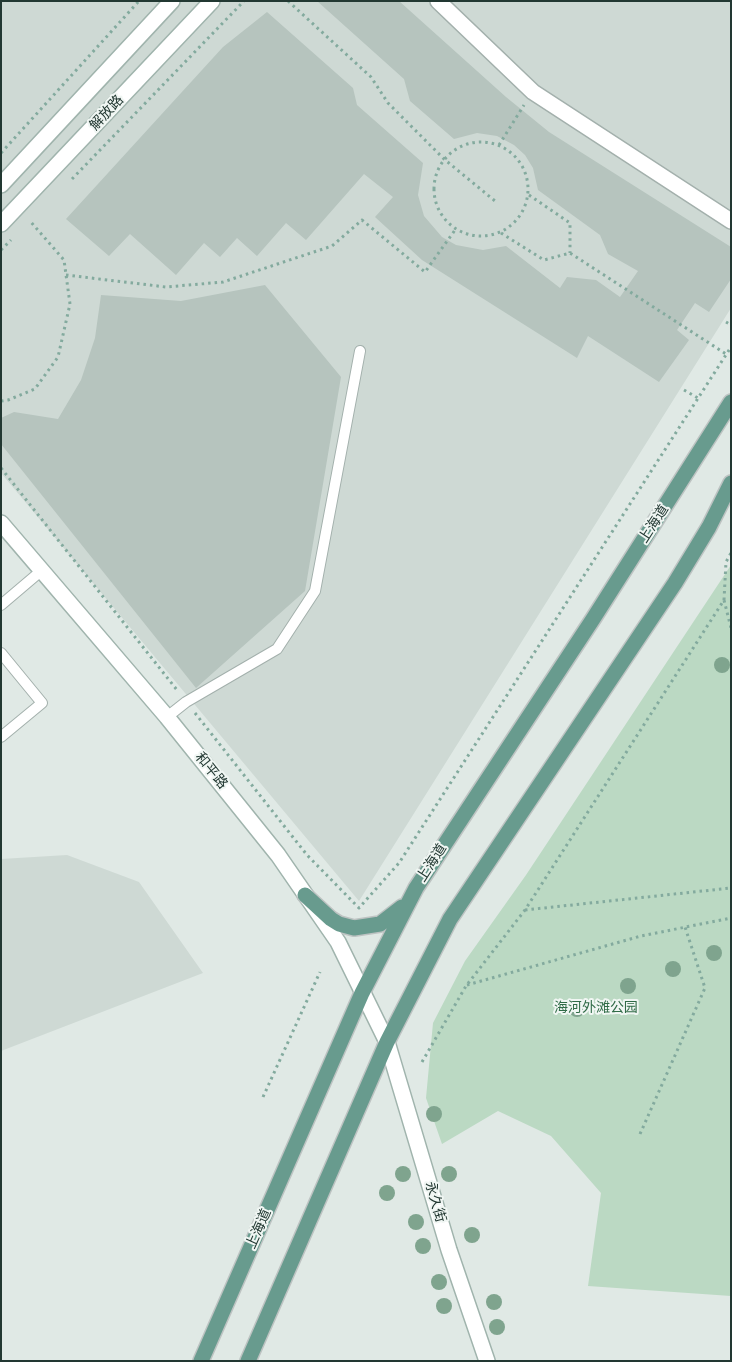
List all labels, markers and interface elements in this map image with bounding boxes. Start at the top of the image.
street label: 解放路 [87,92,127,134]
street label: 上海道 [636,502,672,546]
street label: 和平路 [191,749,231,793]
street label: 上海道 [414,841,450,885]
park label: 海河外滩公园 [554,1000,638,1016]
street label: 永久街 [421,1179,449,1225]
street label: 上海道 [243,1206,275,1252]

